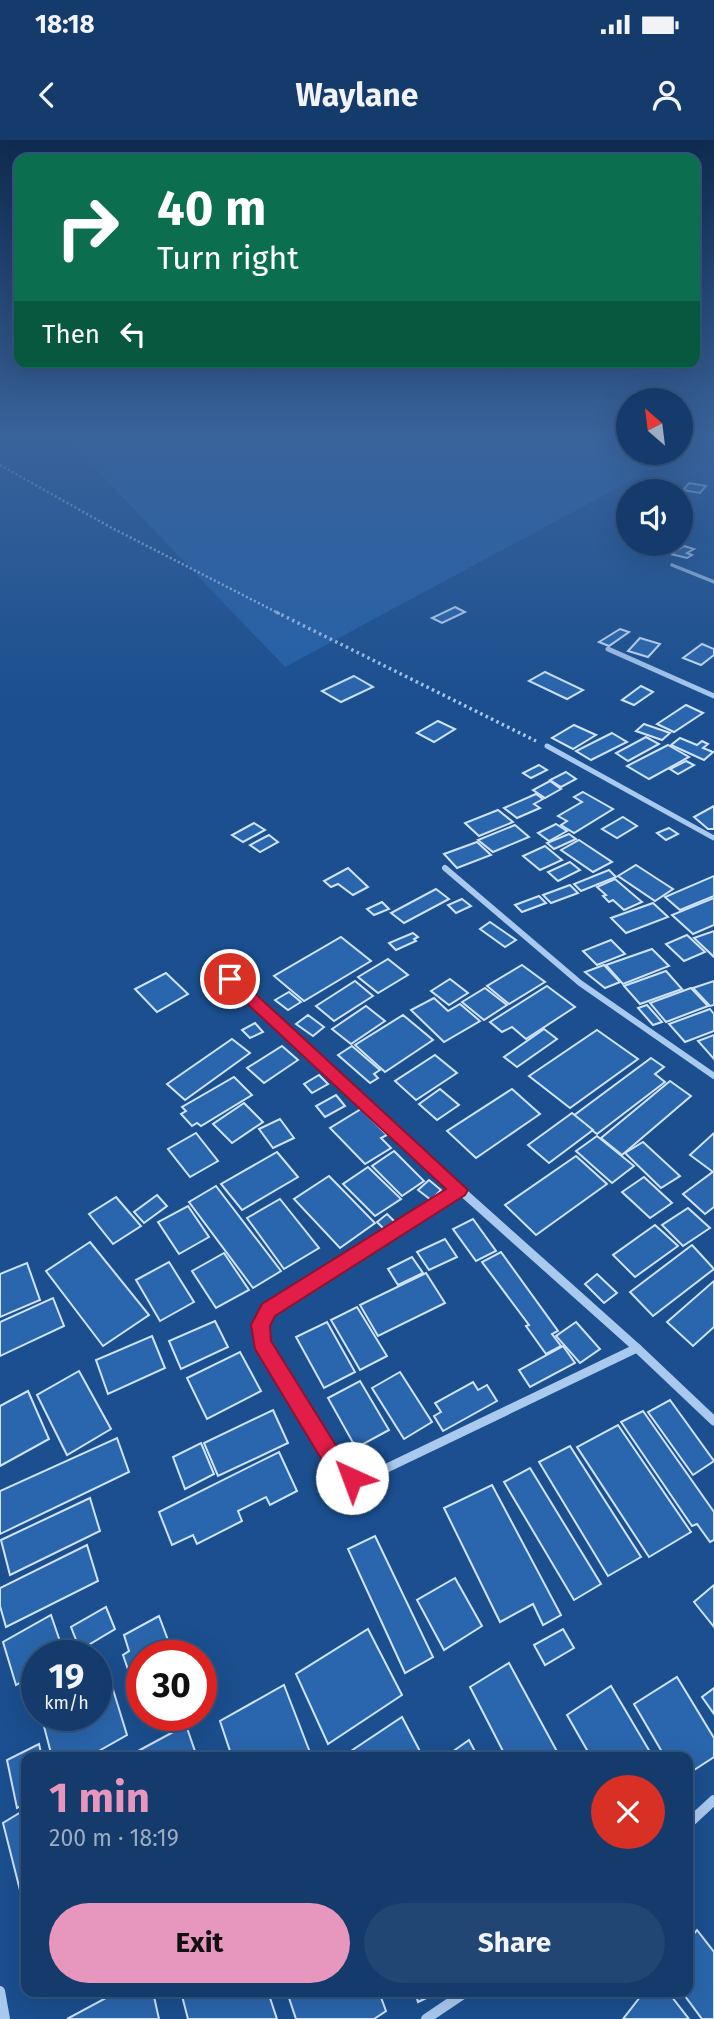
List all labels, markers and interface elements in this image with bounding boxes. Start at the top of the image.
text: 18:18 [35,9,95,40]
icon: back [28,76,66,114]
text: Waylane [296,76,418,114]
icon: person [648,76,686,114]
text: 40 m [157,179,266,238]
icon: right [42,182,133,273]
text: Turn right [157,239,299,277]
icon: left [114,315,152,353]
text: Then [42,319,100,350]
north arrow [616,388,693,466]
map controls [616,388,693,556]
button: sound [616,479,693,556]
pin [200,949,260,1009]
icon: arrive [211,960,249,998]
position arrow [315,1441,389,1515]
speed limit sign: 30 [126,1640,217,1731]
text: 19 [49,1655,84,1697]
text: km/h [44,1692,89,1714]
text: 1 min [49,1773,150,1823]
button: close [591,1775,665,1849]
text: 200 m · 18:19 [49,1824,179,1852]
button: Exit [49,1903,350,1983]
button: Share [364,1903,665,1983]

